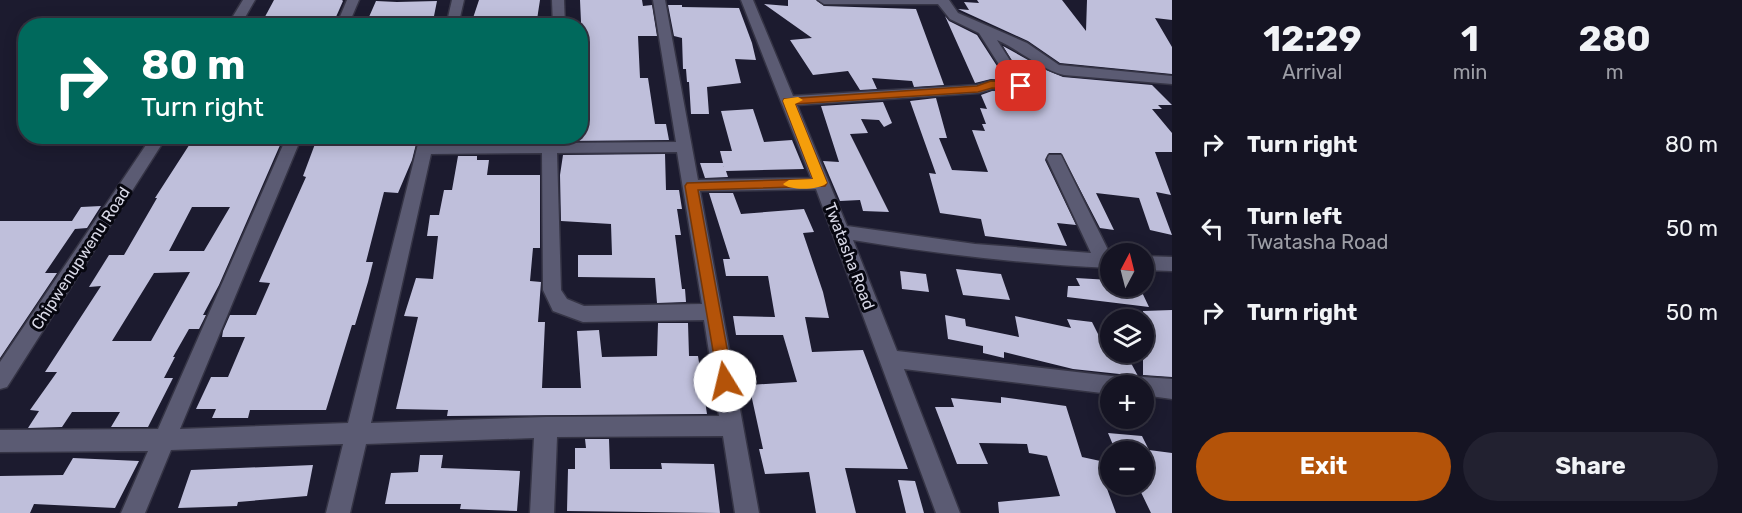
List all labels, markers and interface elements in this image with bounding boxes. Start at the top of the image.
text: 12:29 [1263,17,1361,60]
text: 1 [1461,17,1479,60]
text: 280 [1579,17,1651,60]
text: 80 m [141,40,245,90]
icon: right [42,42,120,120]
pin [995,60,1046,111]
text: Arrival [1282,60,1342,84]
text: min [1453,60,1487,84]
text: m [1606,60,1624,84]
icon: arrive [1004,69,1037,102]
text: Turn right [141,91,264,123]
icon: right [1196,128,1229,161]
text: Turn right [1247,131,1357,158]
text: 80 m [1665,131,1718,158]
street label: Chipwenupwenu Road [27,183,134,333]
street label: Twatasha Road [820,200,879,312]
text: Turn left [1247,203,1342,230]
icon: left [1196,212,1229,245]
text: 50 m [1666,215,1718,242]
text: Twatasha Road [1247,230,1388,254]
north arrow [1100,243,1154,297]
map controls [1100,243,1154,495]
icon: right [1196,296,1229,329]
text: Turn right [1247,299,1357,326]
text: 50 m [1666,299,1718,326]
button: layers [1100,309,1154,363]
position arrow [693,349,757,413]
button: + [1100,375,1154,429]
button: Exit [1196,432,1451,501]
button: Share [1463,432,1718,501]
button: − [1100,441,1154,495]

